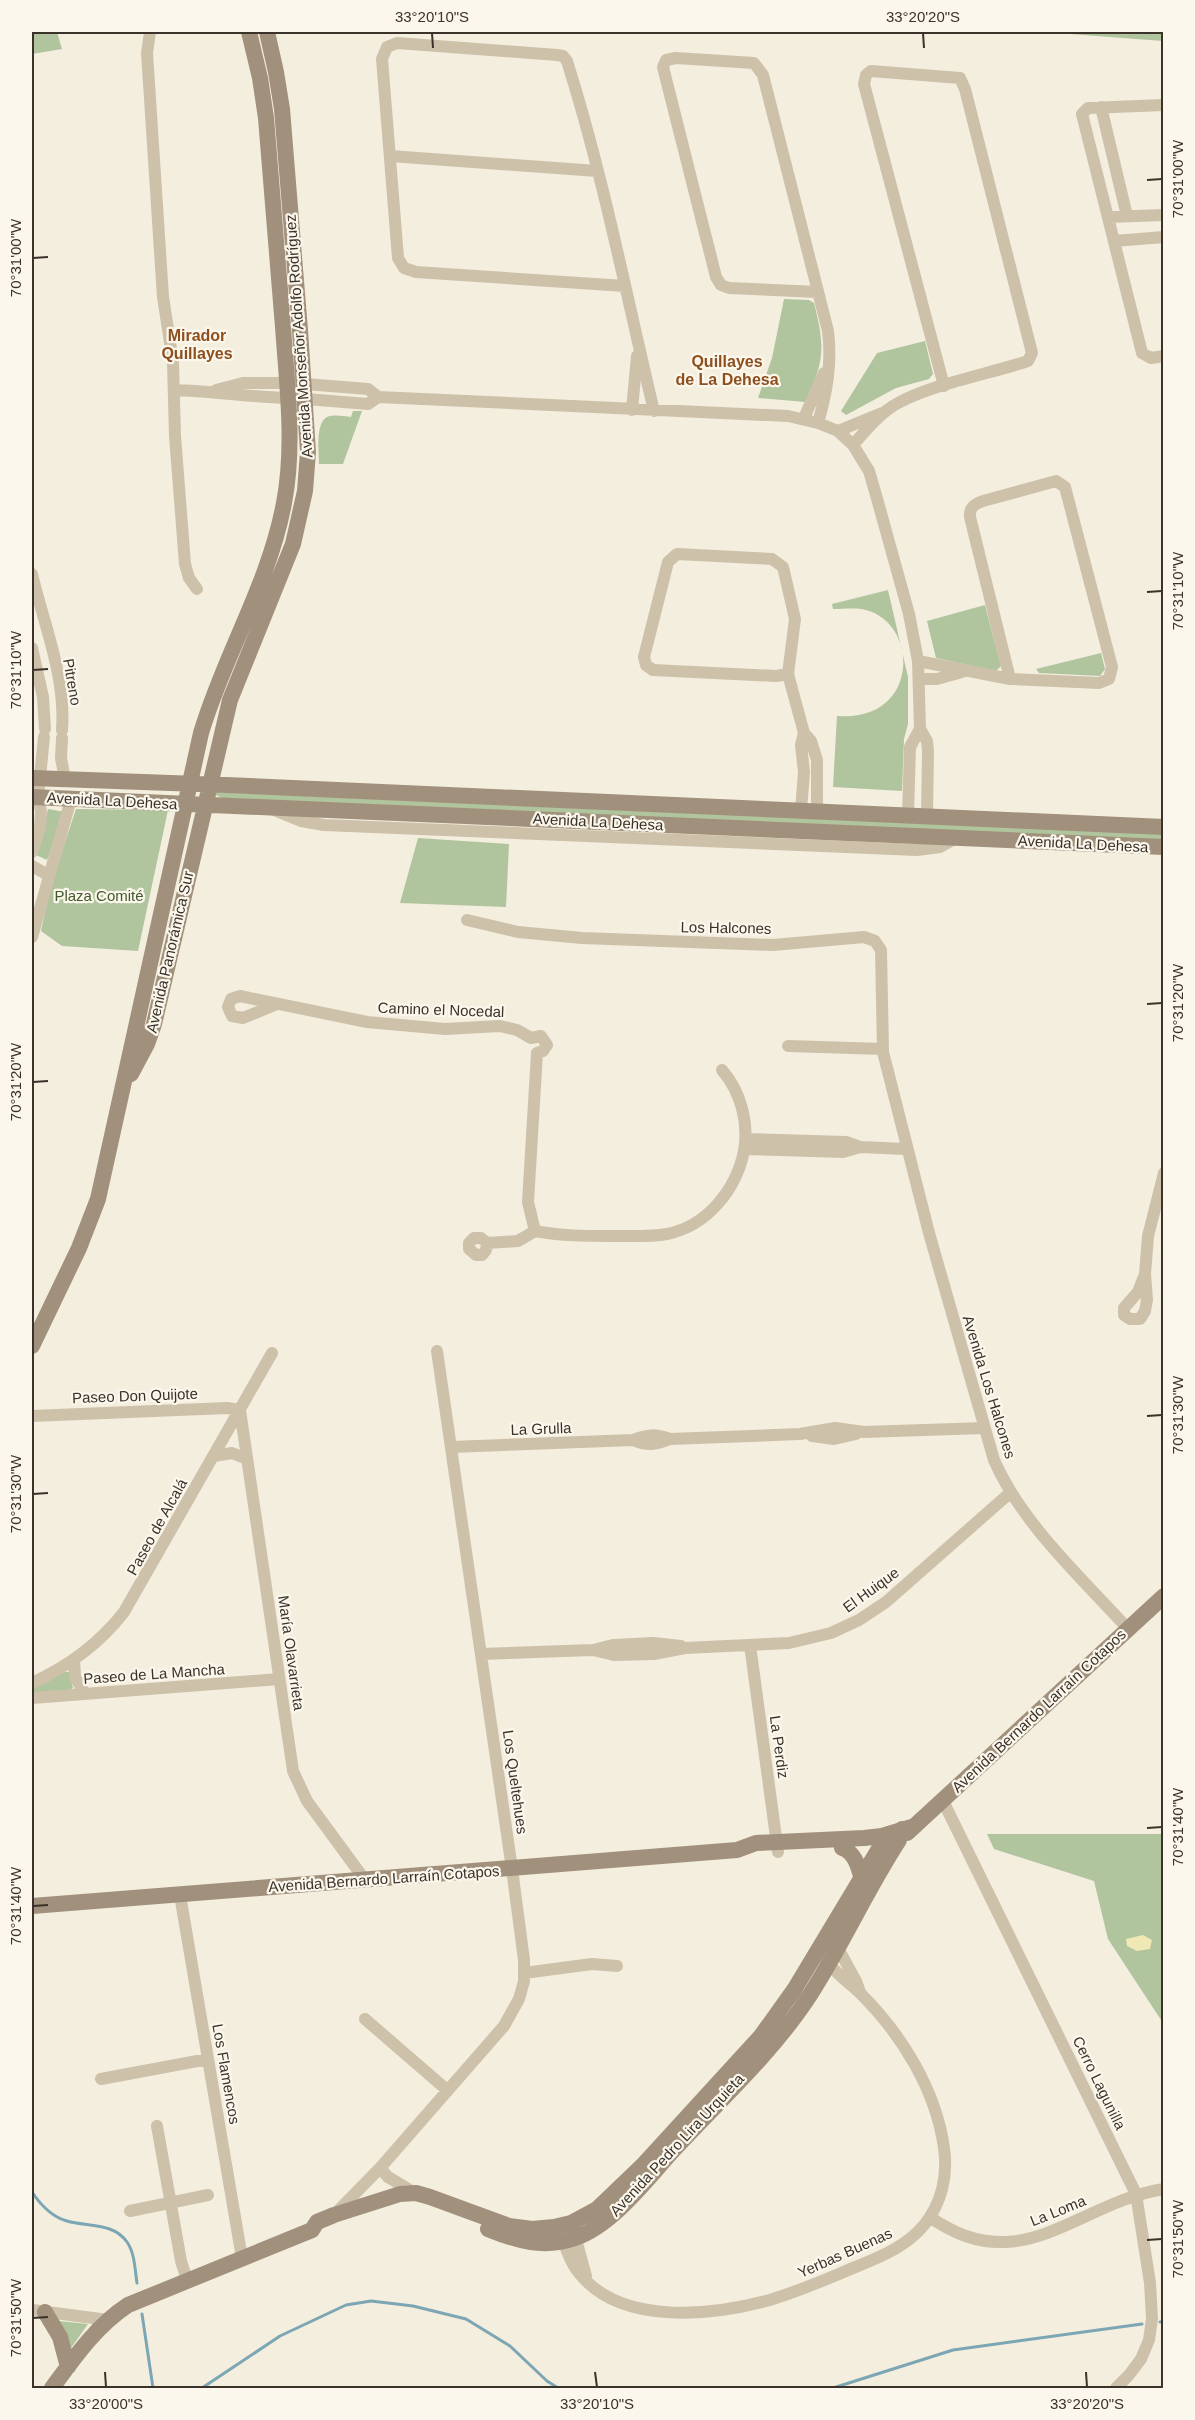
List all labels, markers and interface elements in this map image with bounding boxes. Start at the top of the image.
text: 33°20'10"S [395,8,469,25]
text: 33°20'20"S [886,8,960,25]
text: 70°31'00"W [1169,139,1186,218]
street label: Avenida Monseñor Adolfo Rodríguez [282,214,315,458]
text: 70°31'00"W [7,218,24,297]
district label: Mirador Quillayes [161,327,233,362]
district label: Quillayes de La Dehesa [675,353,779,388]
text: 70°31'10"W [1169,551,1186,630]
text: 70°31'10"W [7,630,24,709]
street label: Pitreno [60,657,85,707]
street label: Avenida La Dehesa [46,789,178,812]
street label: Avenida La Dehesa [532,810,664,833]
street label: Avenida La Dehesa [1017,832,1149,855]
street label: Avenida Panorámica Sur [143,869,196,1035]
park label: Plaza Comité [54,887,144,904]
street label: Los Halcones [680,918,772,937]
text: 70°31'20"W [1169,963,1186,1042]
street label: Camino el Nocedal [377,999,505,1020]
text: 70°31'20"W [7,1042,24,1121]
street label: Avenida Los Halcones [960,1313,1019,1461]
text: 70°31'30"W [1169,1375,1186,1454]
street label: Paseo Don Quijote [72,1385,198,1406]
street label: La Grulla [510,1419,572,1438]
text: 70°31'30"W [7,1454,24,1533]
street label: Paseo de Alcalá [123,1475,190,1578]
street label: El Huique [839,1564,902,1616]
street label: María Olavarrieta [275,1594,308,1712]
street label: Avenida Bernardo Larraín Cotapos [948,1625,1129,1796]
street label: Paseo de La Mancha [83,1660,226,1687]
street label: La Perdiz [767,1714,792,1779]
street label: Los Queltehues [500,1729,531,1835]
text: 70°31'40"W [1169,1787,1186,1866]
street label: Avenida Bernardo Larraín Cotapos [268,1862,500,1895]
text: 70°31'40"W [7,1866,24,1945]
street label: Los Flamencos [209,2022,244,2125]
street label: Cerro Lagunilla [1070,2033,1130,2133]
street label: Avenida Pedro Lira Urquieta [606,2070,747,2219]
street label: La Loma [1028,2191,1089,2229]
text: 70°31'50"W [1169,2199,1186,2278]
street label: Yerbas Buenas [795,2224,894,2281]
text: 70°31'50"W [7,2278,24,2357]
text: 33°20'00"S [69,2395,143,2412]
text: 33°20'10"S [560,2395,634,2412]
text: 33°20'20"S [1050,2395,1124,2412]

